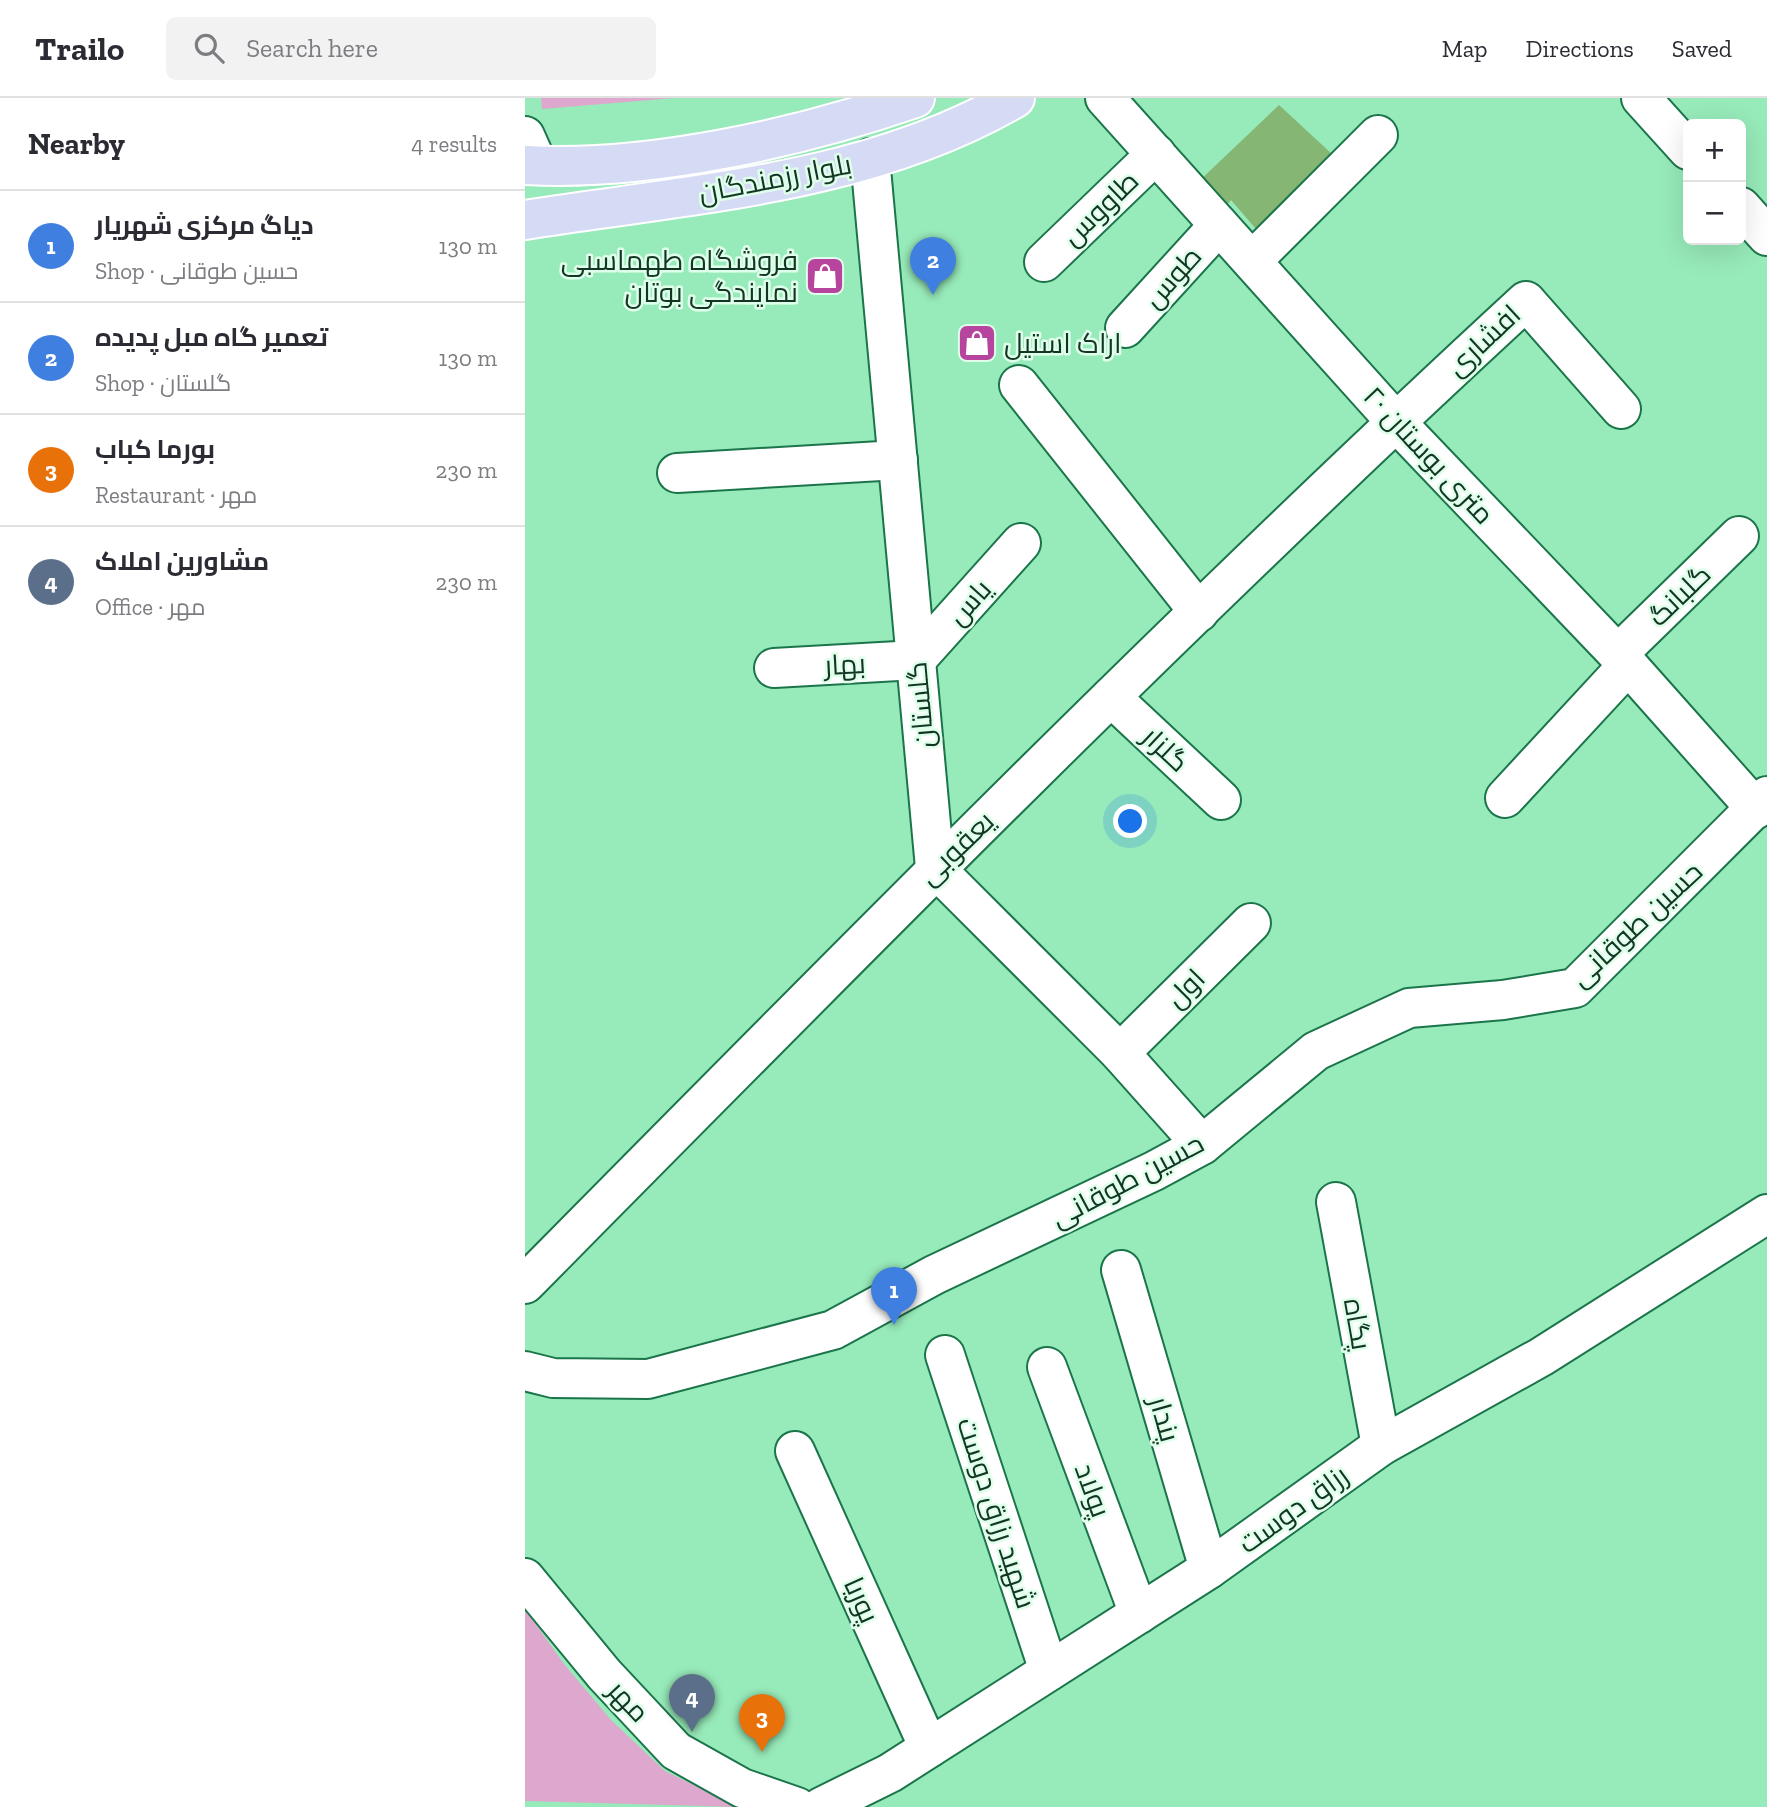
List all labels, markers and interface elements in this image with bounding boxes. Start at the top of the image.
search box [166,17,656,80]
text: Trailo [35,29,124,68]
icon: search [190,29,228,67]
text: Search here [246,32,378,64]
text: Map [1442,34,1488,63]
text: Directions [1526,34,1634,63]
text: Saved [1672,34,1732,63]
map controls [1683,119,1746,245]
button: + [1683,119,1746,182]
text: Nearby [28,126,125,162]
text: 4 results [411,130,497,158]
street label: بلوار رزمندگان [696,147,854,209]
street label: طاووس [1055,164,1145,253]
button: − [1683,182,1746,245]
text: دیاگ مرکزی شهریار [95,209,314,241]
text: 1 [46,232,56,260]
text: 130 m [439,232,497,260]
pin: 2 [910,237,956,295]
street label: طوس [1136,240,1208,315]
place label: فروشگاه طهماسبی نمایندگی بوتان [561,244,798,309]
shop icon: فروشگاه طهماسبی نمایندگی بوتان [804,255,846,297]
text: Shop · حسین طوقانی [95,257,298,285]
street label: افشاری [1439,298,1527,383]
text: تعمیر گاه مبل پدیده [95,321,328,353]
shop icon: اراک استیل [956,322,998,364]
place label: اراک استیل [1004,327,1121,360]
text: 2 [45,344,57,372]
text: 130 m [439,344,497,372]
text: Shop · گلستان [95,369,231,397]
street label: ۲۰ متری بوستان [1357,380,1501,531]
text: بورما کباب [95,433,215,465]
text: 3 [45,456,57,484]
text: 230 m [436,456,497,484]
text: Restaurant · مهر [95,481,257,509]
text: مشاورین املاک [95,545,269,577]
street label: گلبانگ [1641,558,1718,633]
text: 4 [44,568,58,596]
text: 230 m [436,568,497,596]
street label: یاس [940,572,999,632]
text: Office · مهر [95,593,205,621]
street label: بهار [821,647,867,682]
street label: گلستان [900,660,941,750]
street label: گلزار [1134,719,1195,779]
street label: یعقوبی [912,804,1001,892]
your location [1113,804,1147,838]
street label: حسین طوقانی [1564,855,1709,994]
street label: اول [1159,962,1212,1015]
street label: حسین طوقانی [1045,1126,1209,1235]
pin: 1 [871,1267,917,1325]
street label: پگاه [1335,1296,1378,1353]
street label: پندار [1140,1391,1187,1447]
street label: شهید رزاق دوست [950,1414,1043,1613]
street label: پولاد [1066,1459,1118,1523]
street label: رزاق دوست [1232,1459,1355,1560]
street label: پوریا [835,1572,886,1630]
street label: مهر [600,1672,656,1729]
pin: 4 [669,1674,715,1732]
pin: 3 [739,1694,785,1752]

